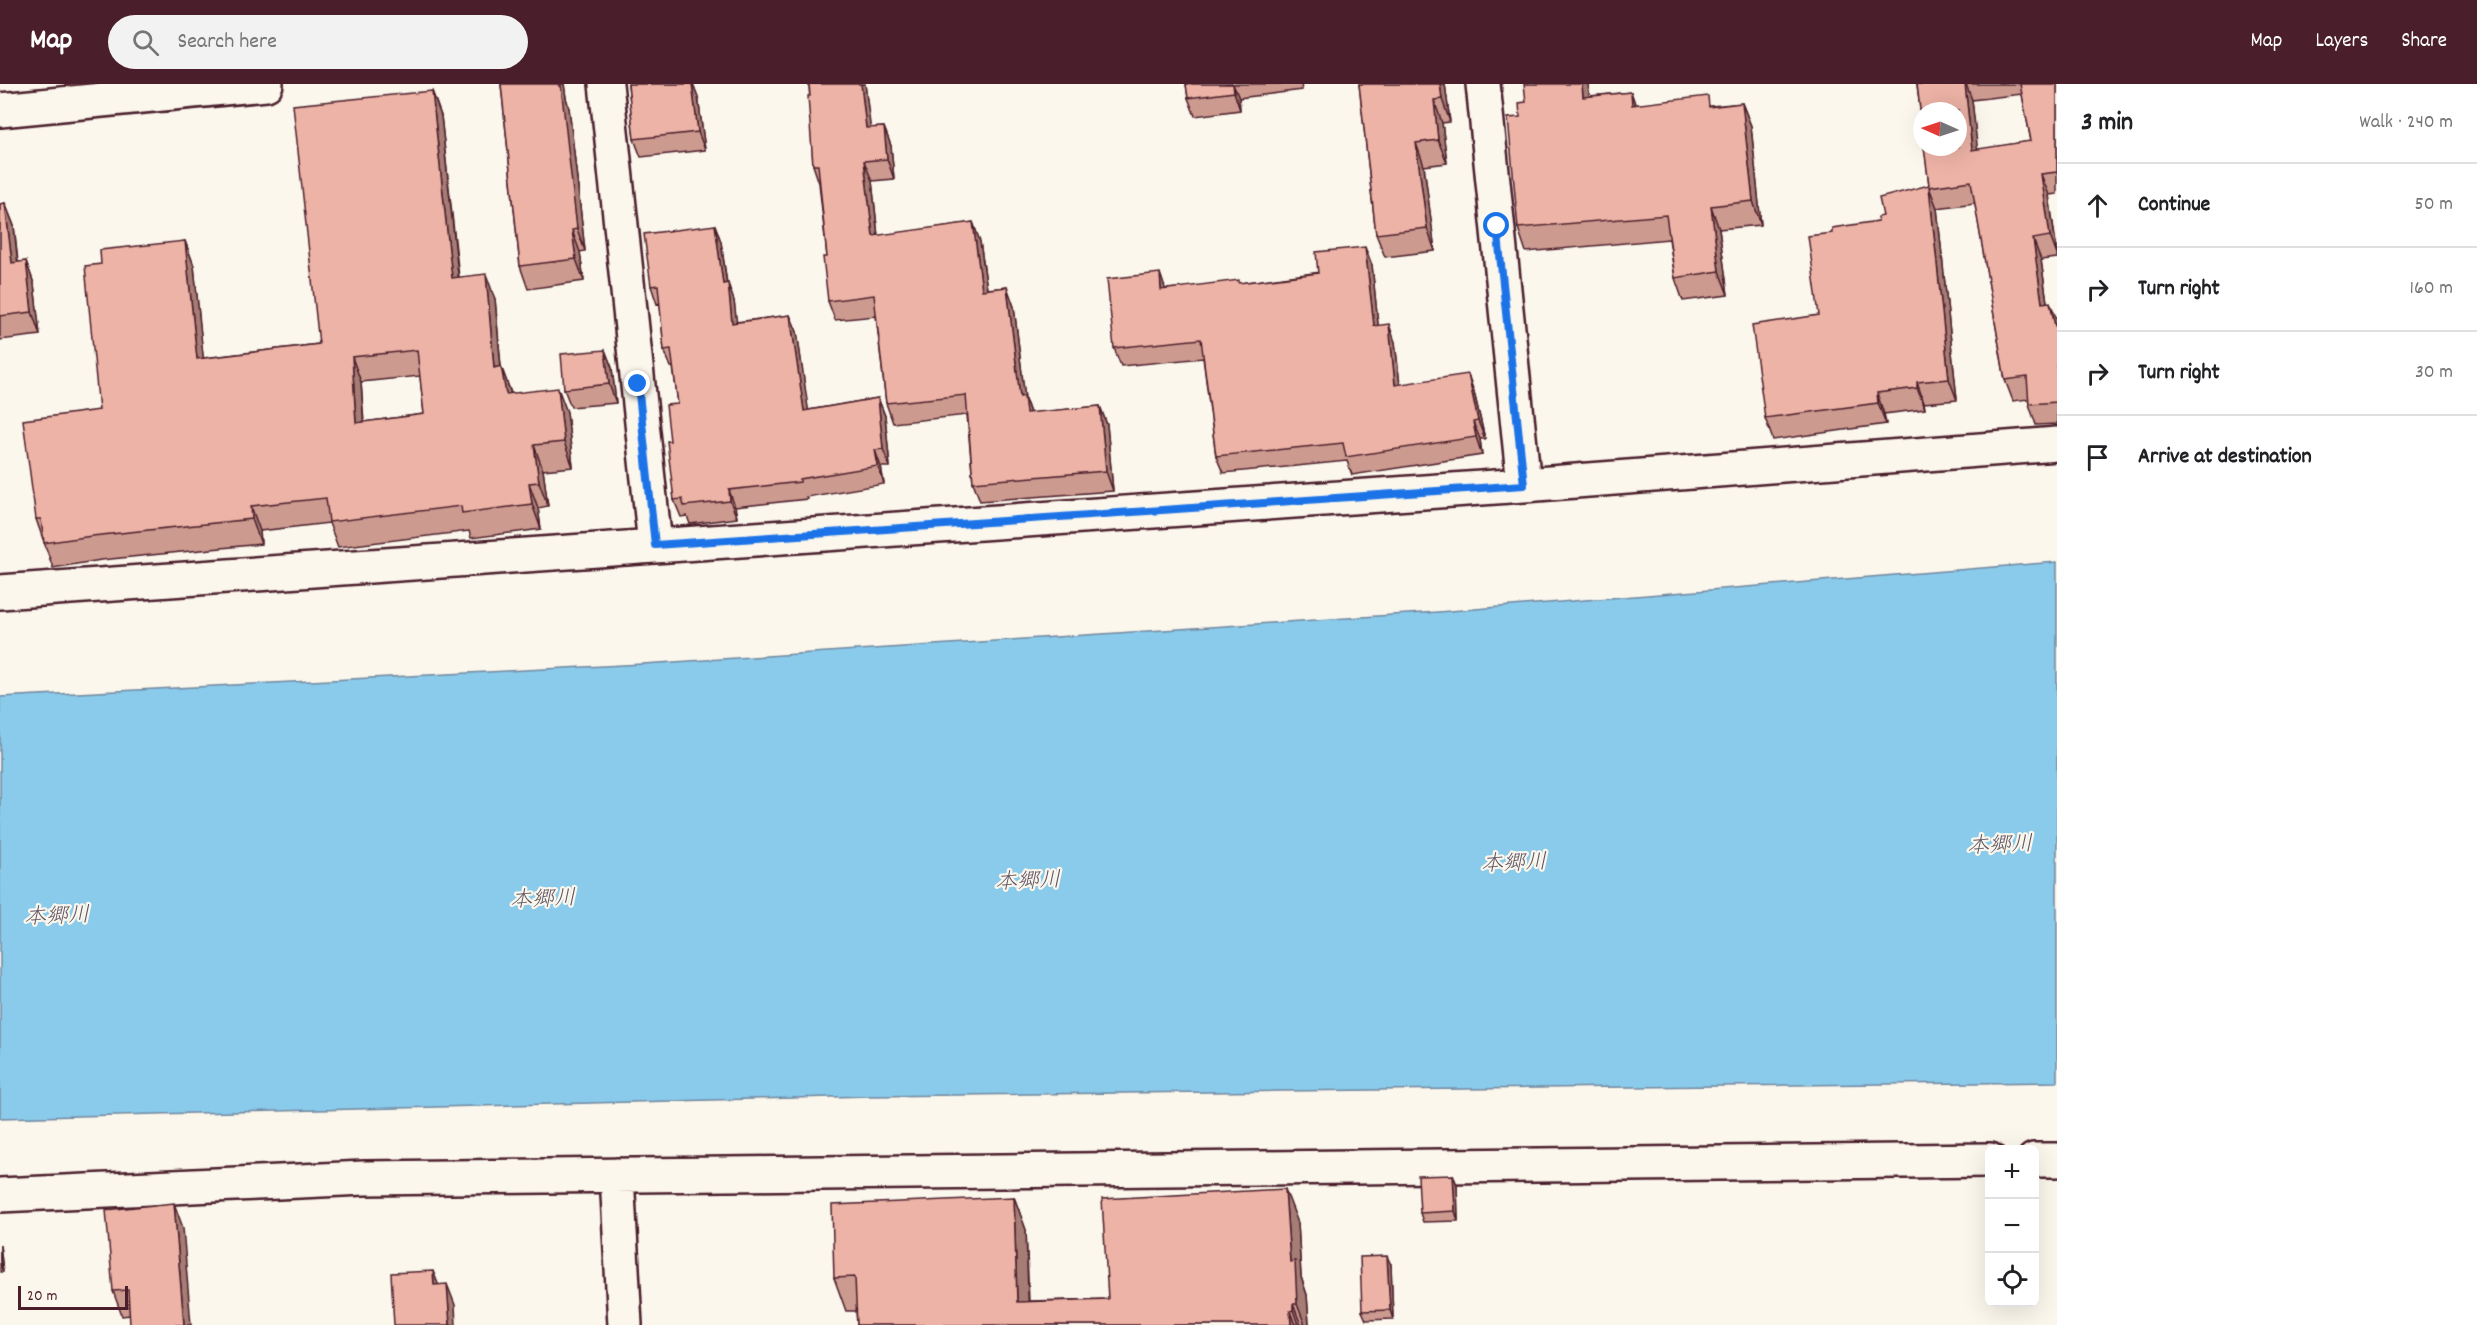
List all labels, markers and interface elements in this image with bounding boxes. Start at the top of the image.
search box [108,15,528,69]
text: Map [30,22,72,62]
icon: search [129,26,162,59]
text: Search here [177,27,277,58]
text: Map [2251,27,2282,57]
text: Layers [2315,27,2368,57]
text: Share [2401,27,2447,57]
north arrow [1913,102,1967,156]
text: 3 min [2081,105,2133,142]
text: Walk · 240 m [2359,109,2453,137]
icon: ahead [2081,189,2114,222]
text: Continue [2138,190,2210,221]
text: 50 m [2415,191,2453,219]
route start [1483,212,1509,238]
icon: right [2081,273,2114,306]
text: Turn right [2138,274,2220,305]
text: 160 m [2410,275,2453,303]
icon: right [2081,357,2114,390]
text: Turn right [2138,358,2220,389]
text: 30 m [2415,359,2453,387]
route end [624,370,650,396]
icon: arrive [2081,441,2114,474]
text: Arrive at destination [2138,442,2312,473]
water label: 本郷川 [1967,830,2034,863]
water label: 本郷川 [1481,848,1548,881]
water label: 本郷川 [995,866,1062,899]
water label: 本郷川 [510,884,577,917]
water label: 本郷川 [24,901,91,934]
map controls [1985,1145,2039,1307]
button: + [1985,1145,2039,1199]
button: − [1985,1199,2039,1253]
button: locate [1985,1253,2039,1307]
scale bar [18,1283,128,1310]
text: 20 m [27,1285,57,1308]

